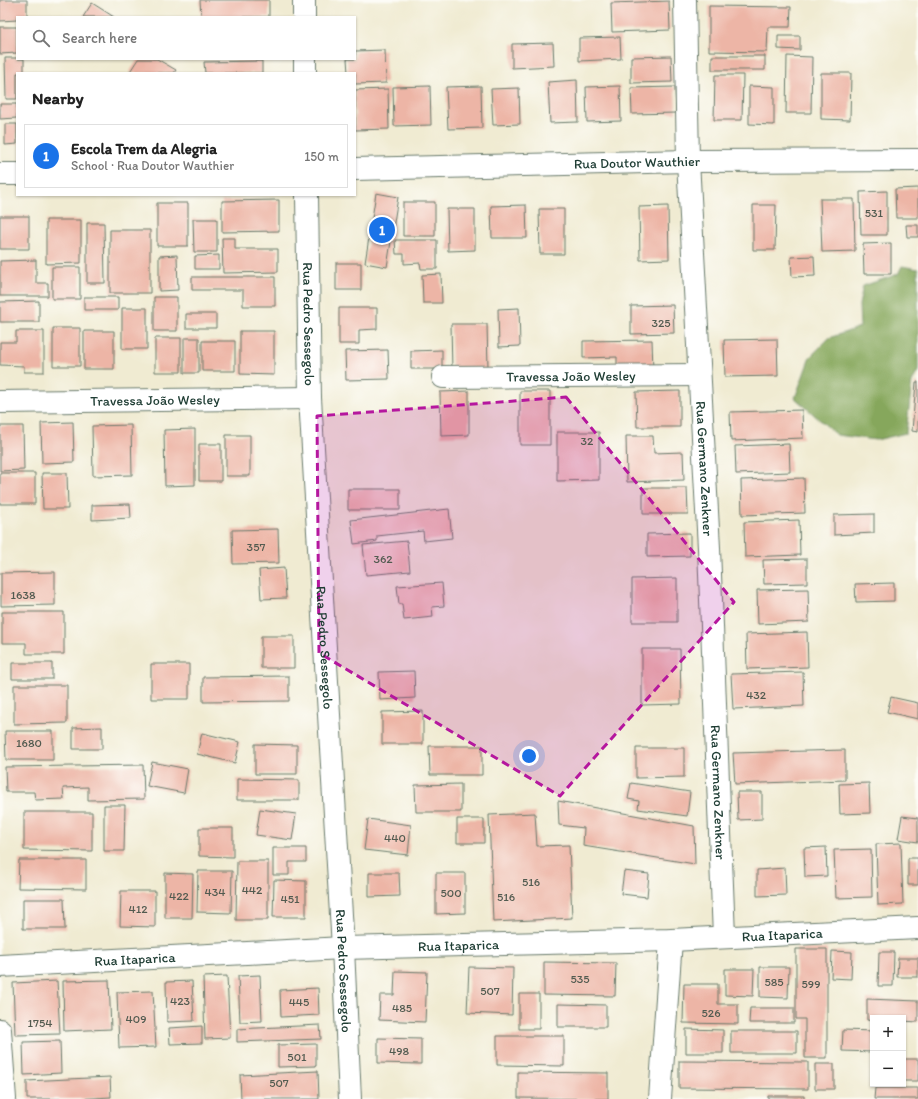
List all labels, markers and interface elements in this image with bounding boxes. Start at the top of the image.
search box [16,16,356,60]
icon: search [30,27,52,49]
text: Search here [62,29,137,47]
text: Nearby [32,88,84,108]
text: Escola Trem da Alegria [71,140,217,158]
text: 1 [43,149,49,164]
text: 150 m [304,149,339,164]
street label: Rua Doutor Wauthier [574,152,701,172]
text: School · Rua Doutor Wauthier [71,158,234,173]
house number: 531 [865,206,884,220]
pin: 1 [369,215,395,245]
street label: Rua Pedro Sessegolo [299,262,318,386]
house number: 325 [651,316,671,330]
street label: Travessa João Wesley [506,367,636,385]
street label: Travessa João Wesley [90,391,220,409]
street label: Rua Germano Zenkner [693,401,717,537]
house number: 32 [581,434,594,448]
house number: 357 [247,540,265,554]
house number: 362 [373,552,393,566]
street label: Rua Pedro Sessegolo [313,585,337,710]
house number: 1638 [10,588,36,602]
house number: 432 [746,688,767,702]
street label: Rua Germano Zenkner [707,724,730,860]
house number: 1680 [16,736,42,750]
your location [519,746,539,766]
house number: 440 [384,831,406,845]
house number: 516 [522,875,540,889]
house number: 442 [242,883,263,897]
house number: 434 [205,885,225,899]
house number: 500 [440,886,462,900]
house number: 422 [169,889,190,903]
house number: 516 [497,890,515,904]
house number: 451 [280,892,300,906]
house number: 412 [128,902,148,916]
street label: Rua Pedro Sessegolo [332,909,355,1033]
street label: Rua Itaparica [741,924,824,945]
street label: Rua Itaparica [418,936,500,955]
street label: Rua Itaparica [94,948,177,970]
house number: 535 [570,972,590,986]
house number: 585 [764,975,784,989]
house number: 599 [802,977,820,991]
house number: 507 [480,984,500,998]
house number: 423 [170,994,190,1008]
house number: 445 [289,995,309,1009]
house number: 485 [392,1001,412,1015]
house number: 526 [702,1006,720,1020]
house number: 409 [126,1012,146,1026]
map controls [870,1015,906,1087]
button: + [870,1015,906,1051]
house number: 1754 [27,1016,53,1030]
house number: 498 [389,1044,409,1058]
house number: 501 [287,1050,307,1064]
button: − [870,1051,906,1087]
house number: 507 [269,1076,289,1090]

